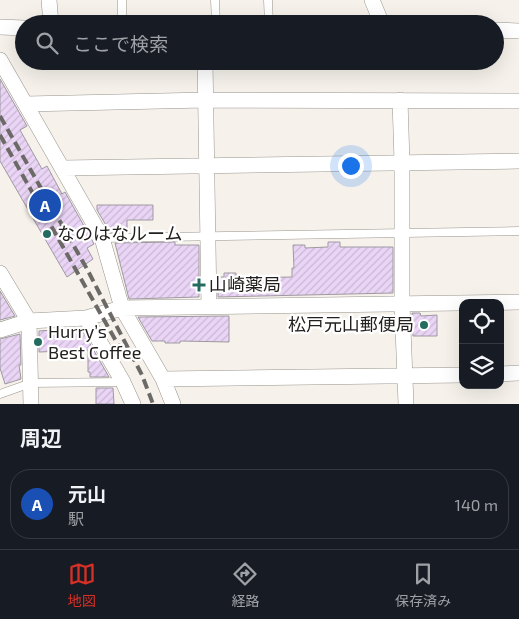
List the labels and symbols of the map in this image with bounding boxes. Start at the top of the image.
your location [338,153,364,179]
pin: A [29,186,61,224]
place label: なのはなルーム [57,222,182,244]
marker: なのはなルーム [41,228,53,240]
place label: 山崎薬局 [209,273,281,295]
marker: 山崎薬局 [193,279,205,291]
place label: 松戸元山郵便局 [288,313,414,335]
marker: 松戸元山郵便局 [418,319,430,331]
place label: Hurry’s Best Coffee [48,320,141,363]
marker: Hurry’s Best Coffee [32,336,44,348]

